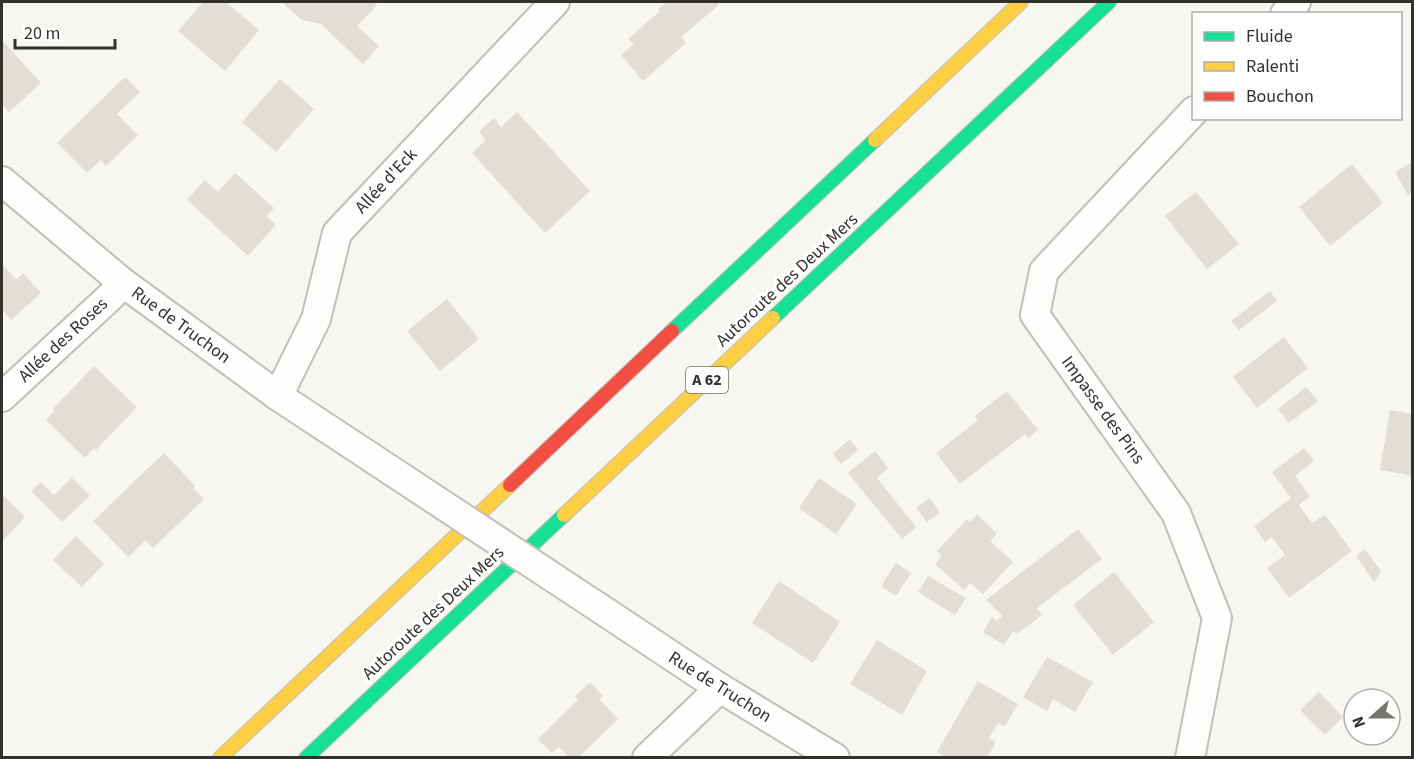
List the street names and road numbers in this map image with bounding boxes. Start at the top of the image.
street label: Allée d'Eck [349,143,423,219]
street label: Autoroute des Deux Mers [710,207,864,353]
street label: Rue de Truchon [126,280,236,370]
street label: Allée des Roses [13,292,113,388]
street label: Impasse des Pins [1055,351,1151,469]
road number: A 62 [686,367,728,393]
street label: Autoroute des Deux Mers [356,540,510,686]
street label: Rue de Truchon [664,645,776,729]

